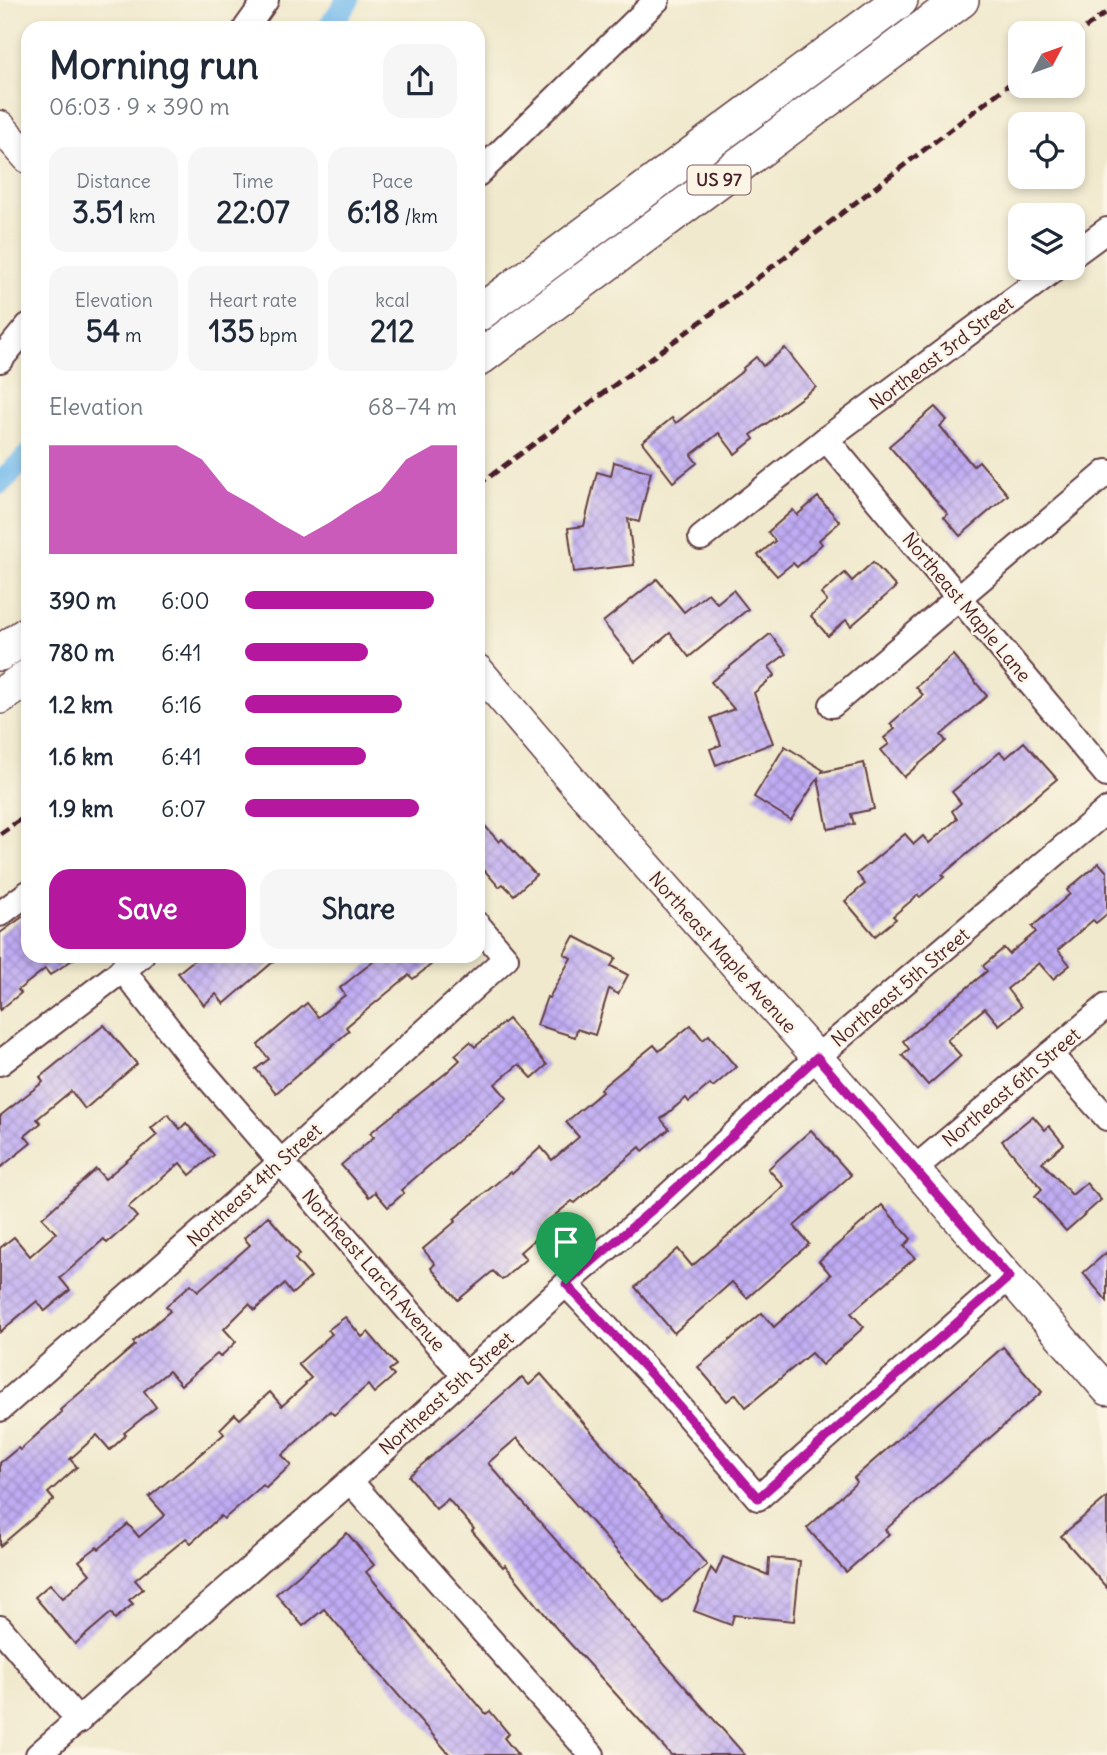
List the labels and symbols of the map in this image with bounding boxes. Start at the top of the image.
north arrow [1008,21,1085,98]
road number: US 97 [688,166,750,195]
street label: Northeast 3rd Street [864,291,1018,415]
street label: Northeast Maple Lane [897,527,1037,687]
street label: Northeast Maple Avenue [644,866,802,1038]
street label: Northeast 5th Street [826,922,974,1052]
street label: Northeast 6th Street [937,1022,1085,1152]
street label: Northeast 4th Street [182,1118,326,1252]
street label: Northeast Larch Avenue [297,1184,451,1356]
pin [536,1212,596,1284]
street label: Northeast 5th Street [374,1326,518,1460]

